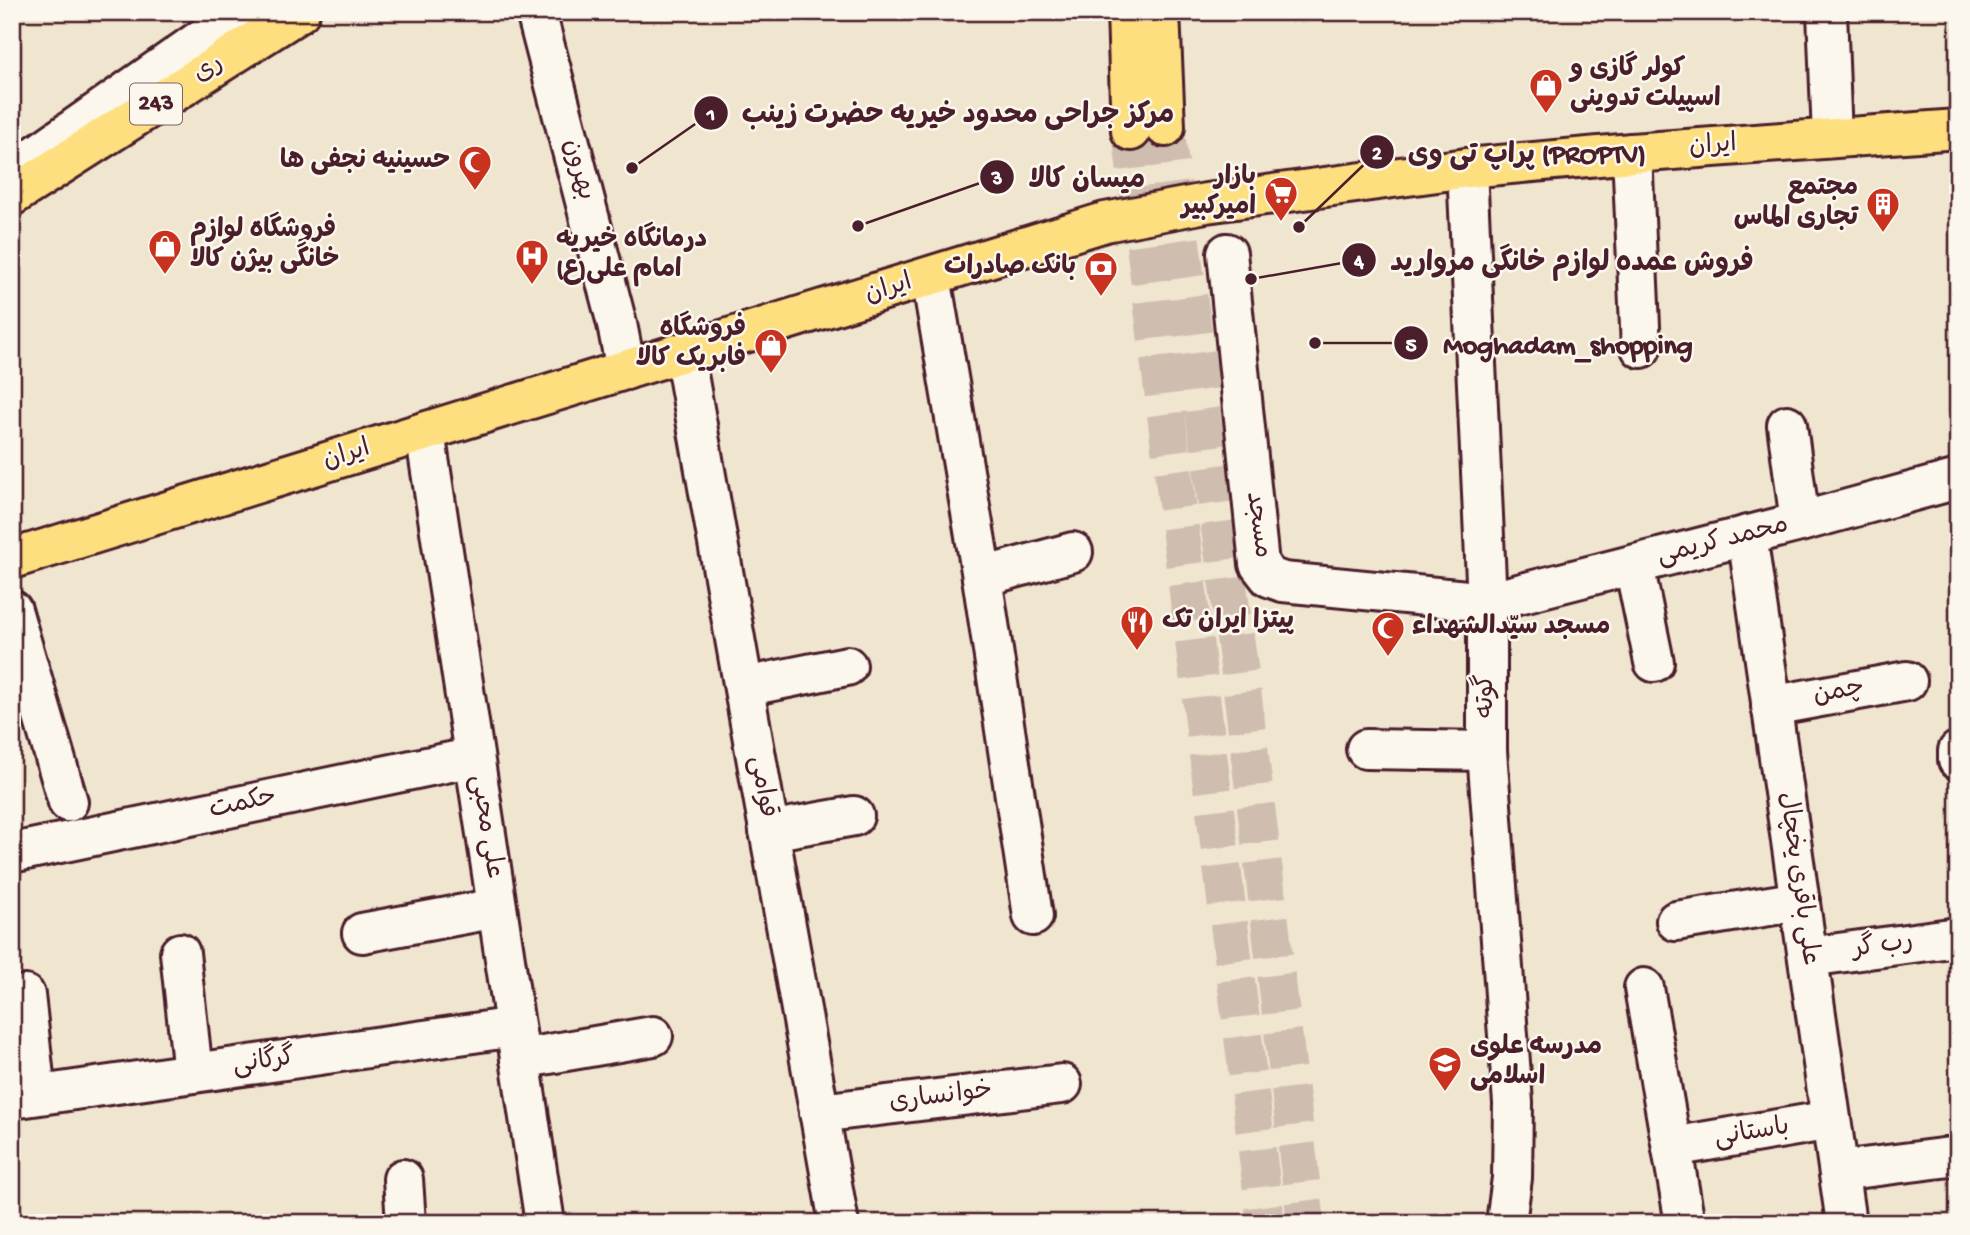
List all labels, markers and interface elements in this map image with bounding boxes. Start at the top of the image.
street label: ری [188,49,230,91]
place label: کولر گازی و اسپیلت تدوینی [1568,50,1721,116]
shop icon: کولر گازی و اسپیلت تدوینی [1527,66,1565,115]
road number: 243 [130,84,182,124]
callout: مرکز جراحی محدود خیریه حضرت زینب [693,88,1189,137]
text: مرکز جراحی محدود خیریه حضرت زینب [742,100,1174,133]
text: 1 [706,104,715,129]
callout: پراپ تی وی (PROPTV) [1359,128,1661,177]
street label: ایران [1688,130,1738,164]
street label: بهرون [554,136,600,204]
text: پراپ تی وی (PROPTV) [1408,140,1646,173]
mosque icon: حسینیه نجفی ها [456,143,494,192]
text: 2 [1372,143,1383,168]
place label: حسینیه نجفی ها [280,147,450,178]
callout: میسان کالا [980,152,1160,201]
place label: بازار امیرکبیر [1179,163,1256,224]
text: میسان کالا [1029,165,1145,198]
text: 3 [991,168,1003,193]
supermarket icon: بازار امیرکبیر [1262,174,1300,223]
place label: مجتمع تجاری الماس [1734,174,1859,235]
building icon: مجتمع تجاری الماس [1864,185,1902,234]
place label: فروشگاه لوازم خانگی بیژن کالا [190,211,339,277]
place label: درمانگاه خیریه امام علی(ع) [556,221,707,287]
shop icon: فروشگاه لوازم خانگی بیژن کالا [146,227,184,276]
callout: فروش عمده لوازم خانگی مروارید [1342,236,1768,285]
hospital icon: درمانگاه خیریه امام علی(ع) [513,237,551,286]
text: فروش عمده لوازم خانگی مروارید [1390,243,1754,281]
bank icon: بانک صادرات [1082,249,1120,298]
text: 4 [1353,251,1365,276]
place label: بانک صادرات [944,252,1076,284]
street label: ایران [862,268,916,312]
place label: فروشگاه فابریک کالا [636,310,746,376]
callout: Moghadam_shopping [1394,319,1706,368]
shop icon: فروشگاه فابریک کالا [752,326,790,375]
text: Moghadam_shopping [1443,331,1693,364]
text: 5 [1405,335,1417,360]
street label: ایران [320,434,374,478]
street label: مسجد [1237,490,1277,560]
street label: محمد کریمی [1654,511,1792,573]
restaurant icon: پیتزا ایران تک [1118,603,1156,652]
place label: پیتزا ایران تک [1162,607,1294,638]
mosque icon: مسجد سیّدالشهداء [1369,609,1407,658]
place label: مسجد سیّدالشهداء [1412,613,1610,644]
street label: چمن [1811,673,1867,713]
street label: گوته [1468,674,1503,718]
street label: قوامی [740,754,782,820]
street label: علی محبی [462,773,508,881]
street label: حکمت [207,783,279,827]
street label: علی باقری یخچال [1769,790,1825,968]
street label: رب گر [1848,923,1915,967]
place label: مدرسه علوی اسلامی [1470,1033,1602,1094]
street label: گرگانی [230,1039,297,1083]
school or university icon: مدرسه علوی اسلامی [1426,1044,1464,1093]
street label: خوانساری [888,1076,994,1120]
street label: باستانی [1712,1113,1792,1155]

